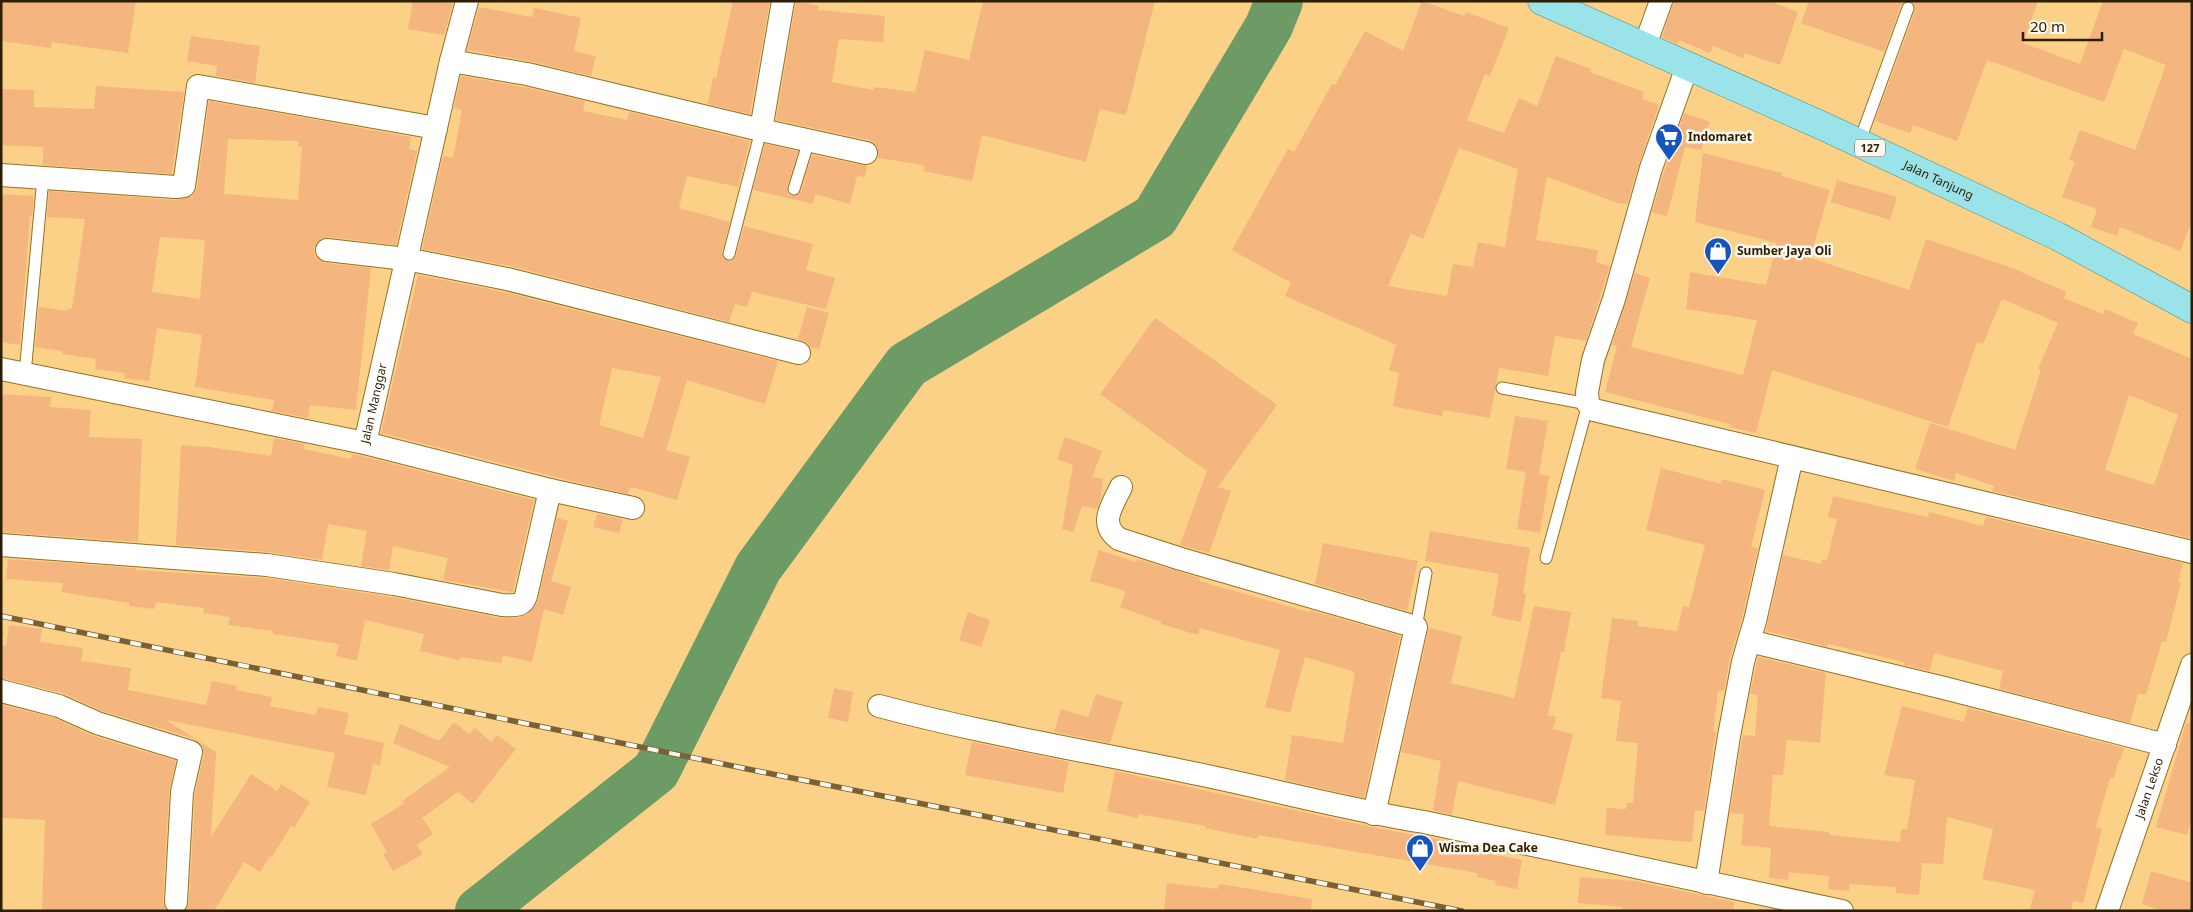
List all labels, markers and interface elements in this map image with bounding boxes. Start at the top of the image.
scale bar [2023,10,2102,42]
text: 20 m [2030,16,2065,36]
supermarket icon: Indomaret [1654,122,1684,161]
place label: Indomaret [1688,128,1752,145]
road number: 127 [1855,140,1885,156]
street label: Jalan Tanjung [1900,156,1976,204]
shop icon: Sumber Jaya Oli [1703,236,1733,275]
place label: Sumber Jaya Oli [1737,242,1831,259]
street label: Jalan Manggar [356,361,391,446]
street label: Jalan Lekso [2130,755,2167,821]
shop icon: Wisma Dea Cake [1405,833,1435,872]
place label: Wisma Dea Cake [1439,839,1538,856]

